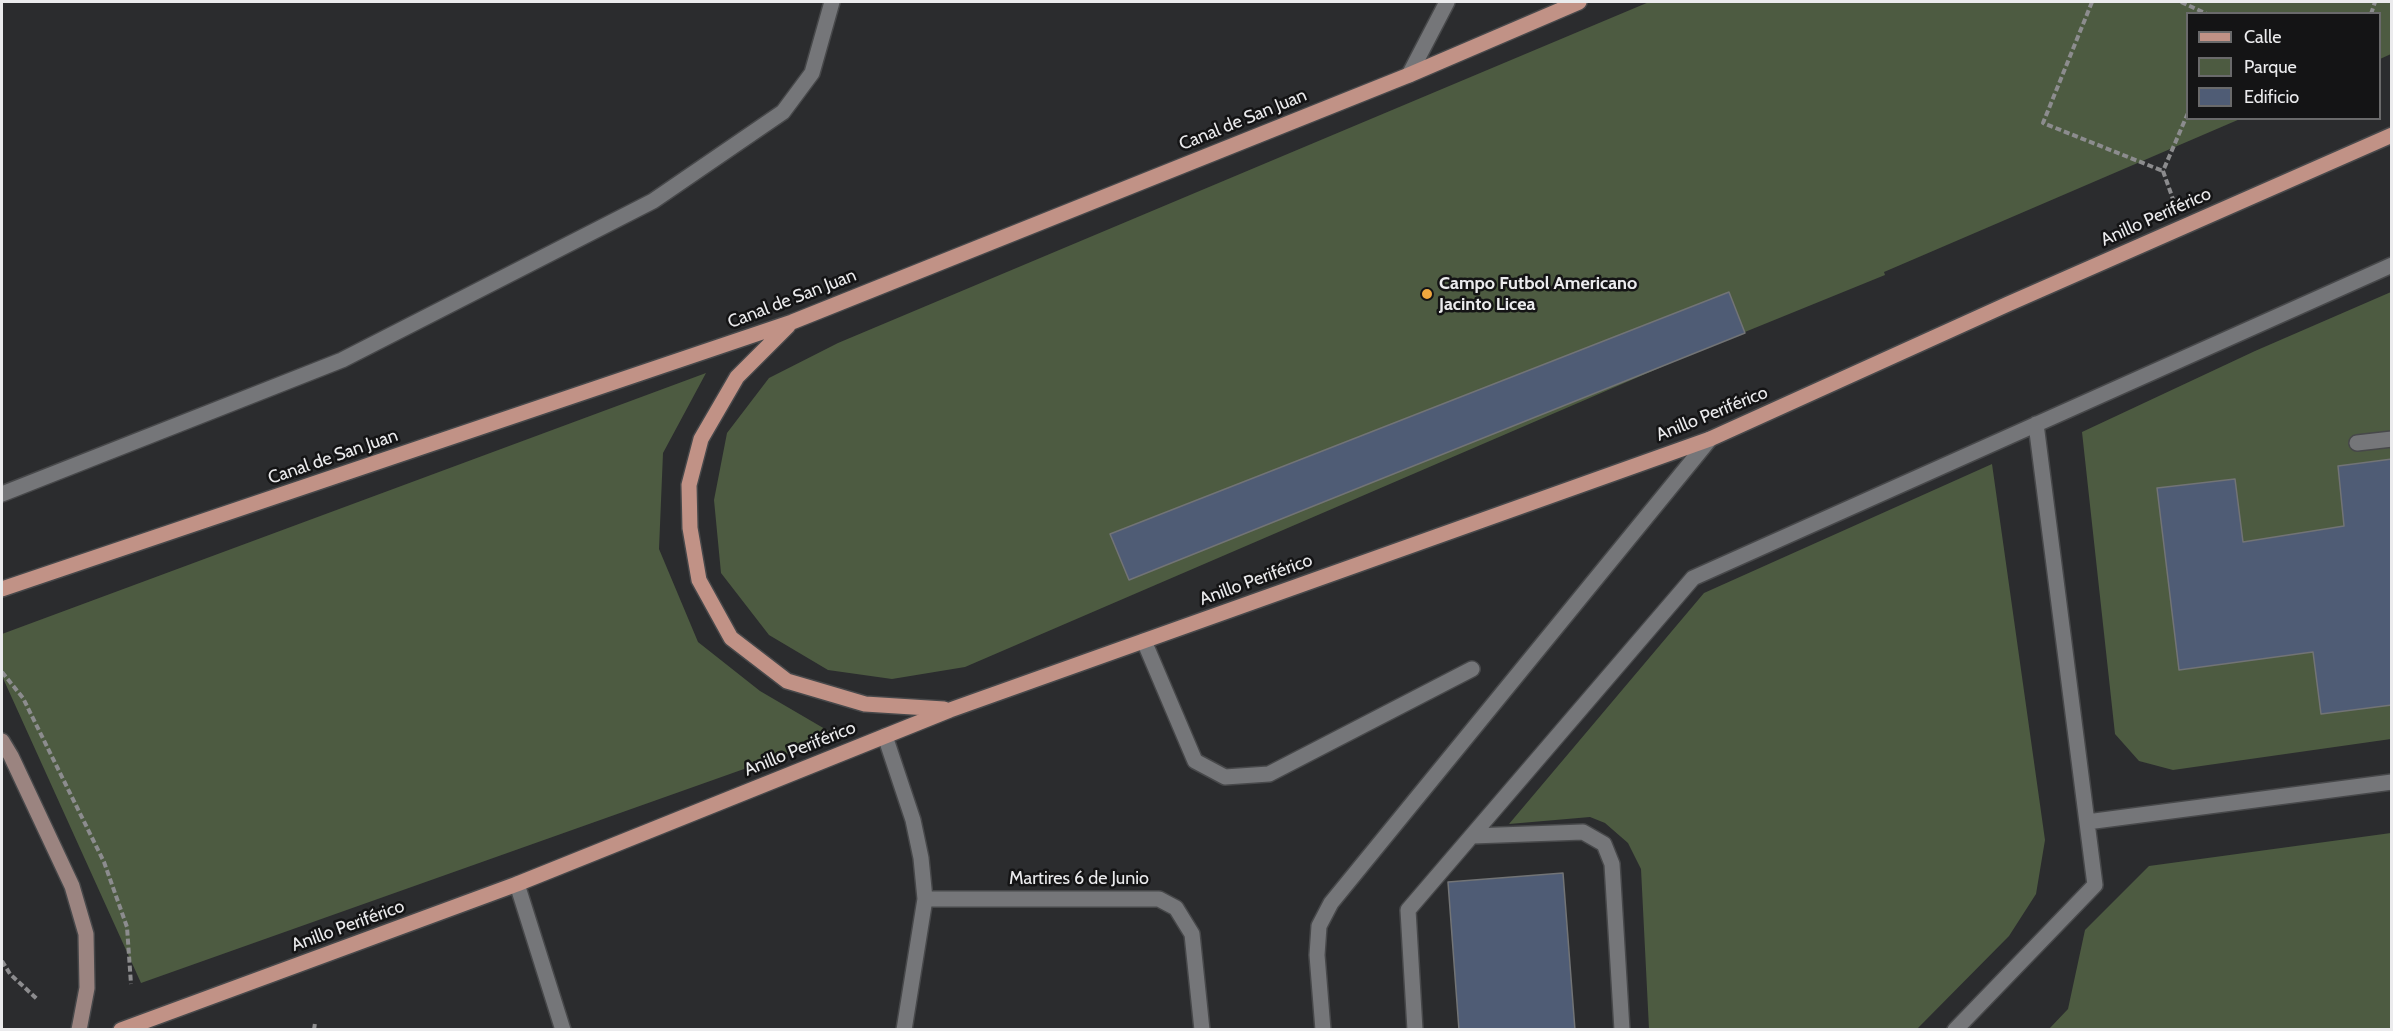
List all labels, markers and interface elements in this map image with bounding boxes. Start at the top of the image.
legend [2186,12,2381,120]
text: Calle [2244,26,2281,48]
text: Parque [2244,56,2297,78]
street label: Canal de San Juan [1176,85,1310,155]
text: Edificio [2244,86,2299,108]
street label: Anillo Periférico [2097,183,2215,251]
street label: Canal de San Juan [725,265,859,333]
place label: Campo Futbol Americano Jacinto Licea [1439,273,1637,316]
marker: Campo Futbol Americano Jacinto Licea [1420,287,1434,301]
street label: Anillo Periférico [1653,382,1771,446]
street label: Canal de San Juan [265,425,401,489]
street label: Anillo Periférico [1197,550,1315,610]
street label: Anillo Periférico [741,717,859,781]
street label: Martires 6 de Junio [1009,868,1149,890]
street label: Anillo Periférico [289,896,407,956]

